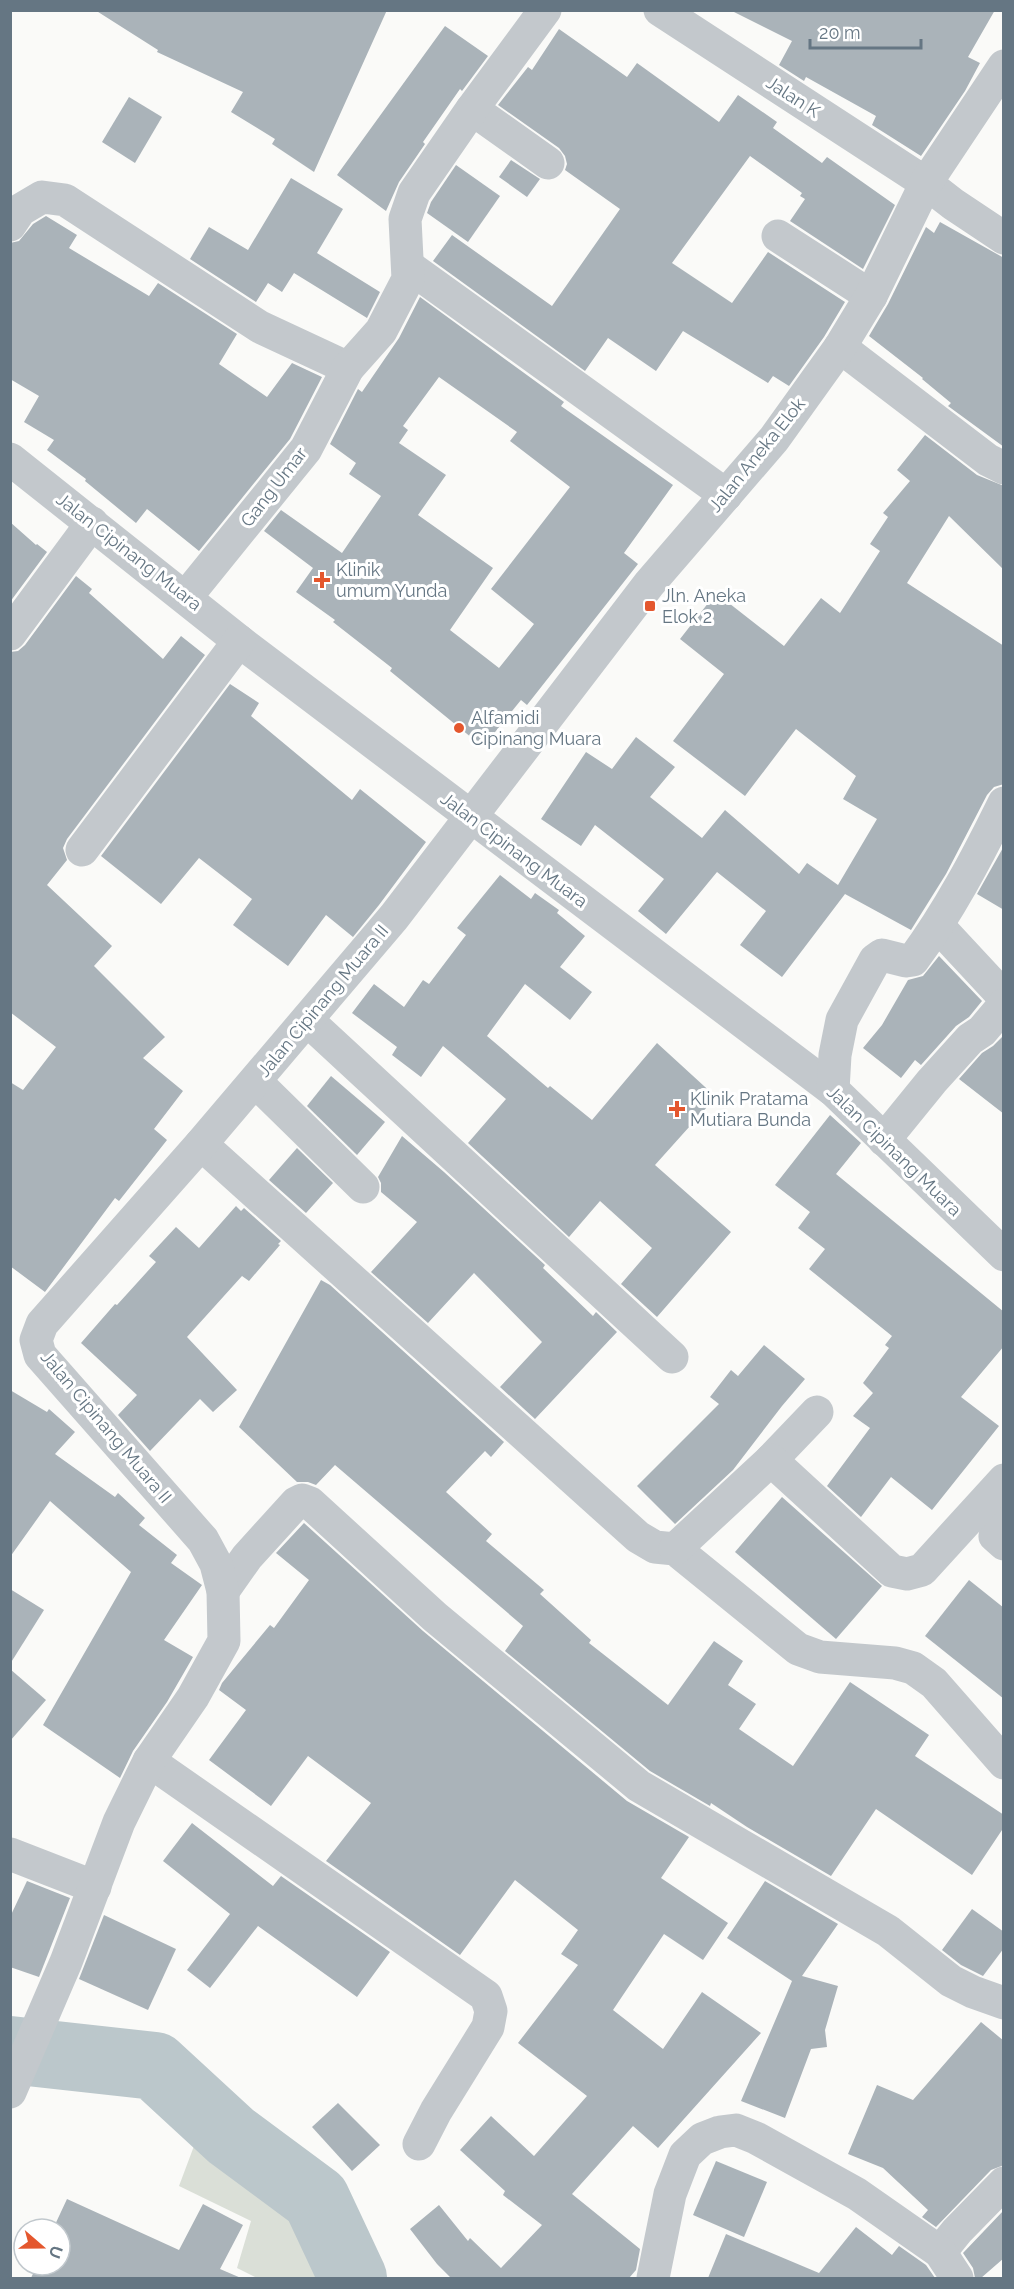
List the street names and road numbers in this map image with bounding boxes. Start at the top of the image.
street label: Jalan K [763,72,824,122]
street label: Jalan Aneka Elok [704,393,809,516]
street label: Gang Umar [236,442,312,531]
street label: Jalan Cipinang Muara [53,488,206,615]
street label: Jalan Cipinang Muara [437,788,592,912]
street label: Jalan Cipinang Muara II [253,920,392,1081]
street label: Jalan Cipinang Muara [823,1081,966,1220]
street label: Jalan Cipinang Muara II [37,1346,176,1507]

